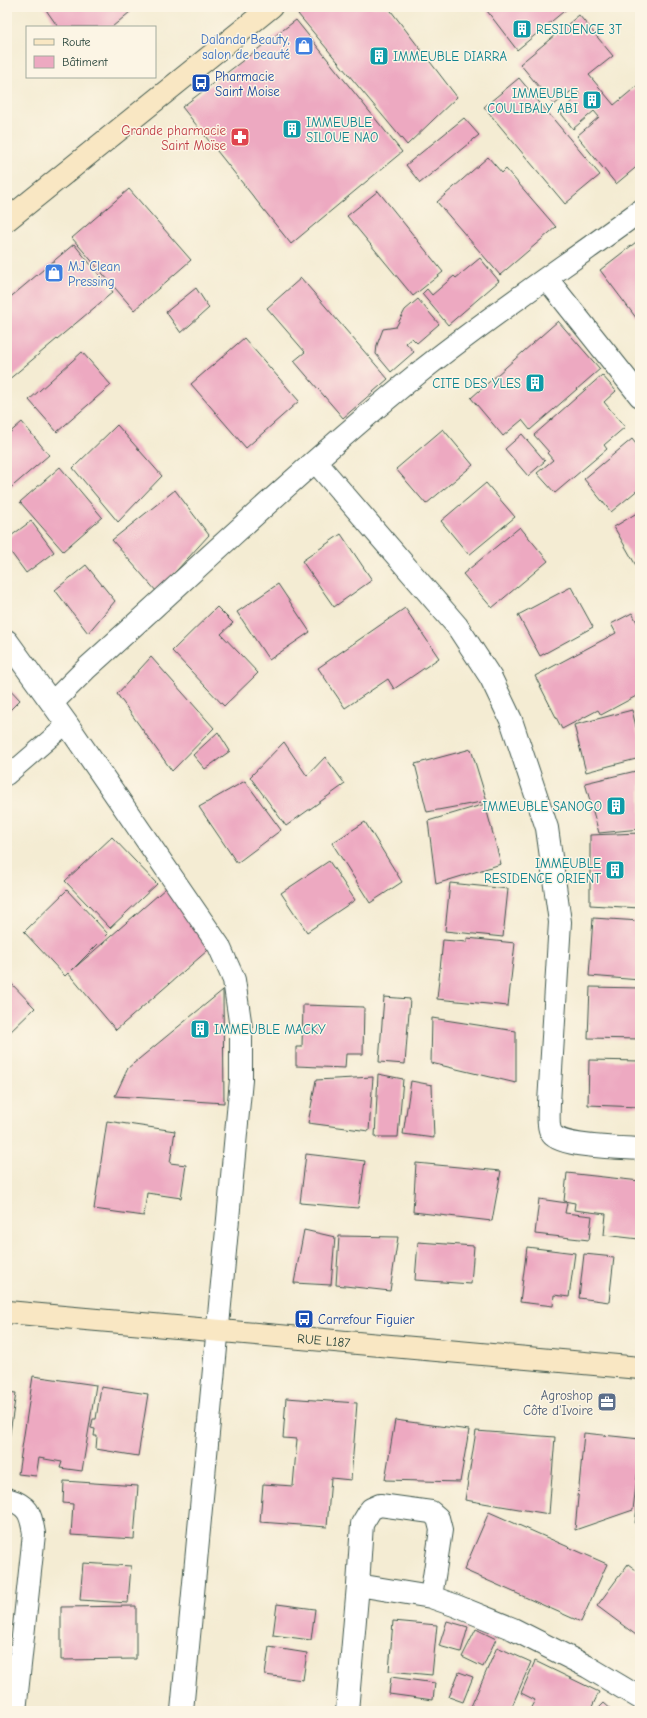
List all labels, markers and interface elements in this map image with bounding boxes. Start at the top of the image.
building icon: RESIDENCE 3T [511,18,533,40]
place label: RESIDENCE 3T [536,22,622,37]
legend [26,26,156,78]
place label: Dalanda Beauty, salon de beauté [201,32,290,62]
text: Route [62,35,91,49]
shop icon: Dalanda Beauty, salon de beauté [293,35,315,57]
building icon: IMMEUBLE DIARRA [368,45,390,67]
place label: IMMEUBLE DIARRA [393,49,507,64]
text: Bâtiment [62,55,108,69]
place label: Pharmacie Saint Moise [215,69,280,99]
bus stop icon: Pharmacie Saint Moise [190,72,212,94]
place label: IMMEUBLE COULIBALY ABI [487,86,578,116]
building icon: IMMEUBLE COULIBALY ABI [581,89,603,111]
place label: IMMEUBLE SILOUE NAO [306,115,378,145]
building icon: IMMEUBLE SILOUE NAO [281,118,303,140]
place label: Grande pharmacie Saint Moïse [121,123,226,153]
pharmacy icon: Grande pharmacie Saint Moïse [229,126,251,148]
place label: MJ Clean Pressing [68,259,120,289]
shop icon: MJ Clean Pressing [43,262,65,284]
building icon: CITE DES YLES [524,372,546,394]
place label: CITE DES YLES [432,376,521,391]
building icon: IMMEUBLE SANOGO [605,795,627,817]
place label: IMMEUBLE SANOGO [482,799,602,814]
place label: IMMEUBLE RESIDENCE ORIENT [484,856,601,886]
building icon: IMMEUBLE RESIDENCE ORIENT [604,859,626,881]
building icon: IMMEUBLE MACKY [189,1018,211,1040]
place label: IMMEUBLE MACKY [214,1022,326,1037]
bus stop icon: Carrefour Figuier [293,1308,315,1330]
place label: Carrefour Figuier [318,1312,415,1327]
street label: RUE L187 [296,1331,351,1350]
place label: Agroshop Côte d'Ivoire [523,1388,593,1418]
office icon: Agroshop Côte d'Ivoire [596,1391,618,1413]

